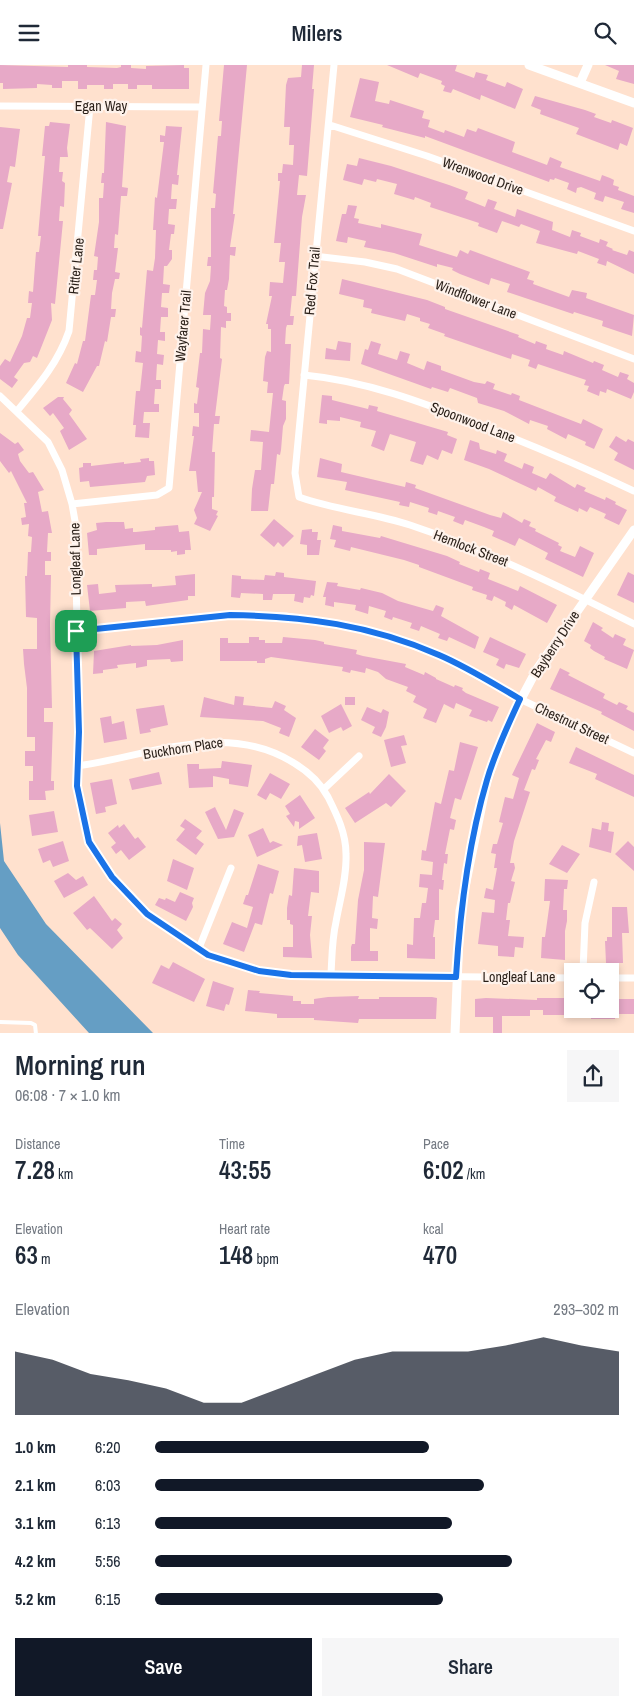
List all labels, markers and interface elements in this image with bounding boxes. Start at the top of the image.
text: Milers [291,18,343,48]
icon: menu [15,19,43,47]
icon: search [591,19,619,47]
street label: Egan Way [75,97,128,115]
street label: Wrenwood Drive [440,153,526,199]
street label: Ritter Lane [64,237,88,295]
street label: Red Fox Trail [300,246,324,316]
street label: Windflower Lane [433,275,519,323]
street label: Wayfarer Trail [171,290,195,362]
street label: Spoonwood Lane [428,398,518,446]
street label: Longleaf Lane [65,522,85,596]
street label: Hemlock Street [431,526,511,570]
street label: Bayberry Drive [527,607,583,681]
pin [55,610,97,652]
icon: arrive [62,617,90,645]
street label: Chestnut Street [532,698,612,748]
street label: Buckhorn Place [142,733,224,763]
map controls [564,963,619,1018]
button: locate [564,963,619,1018]
street label: Longleaf Lane [483,968,555,986]
text: Morning run [15,1046,146,1084]
button: share [567,1050,619,1102]
text: 06:08 · 7 × 1.0 km [15,1084,120,1106]
text: Distance [15,1135,60,1153]
text: Time [219,1135,245,1153]
text: Pace [423,1135,449,1153]
text: 7.28 [15,1153,55,1187]
text: 43:55 [219,1153,271,1187]
text: 6:02 [423,1153,464,1187]
text: km [55,1165,73,1183]
text: /km [464,1165,485,1183]
text: Elevation [15,1220,63,1238]
text: Heart rate [219,1220,270,1238]
text: kcal [423,1220,443,1238]
text: 63 [15,1238,38,1272]
text: 148 [219,1238,253,1272]
text: 470 [423,1238,457,1272]
text: m [38,1250,51,1268]
text: bpm [253,1250,279,1268]
text: Elevation [15,1298,70,1320]
text: 293–302 m [553,1298,619,1320]
text: 1.0 km [15,1436,56,1458]
text: 6:20 [95,1436,121,1458]
text: 2.1 km [15,1474,56,1496]
text: 6:03 [95,1474,121,1496]
text: 3.1 km [15,1512,56,1534]
text: 6:13 [95,1512,121,1534]
text: 4.2 km [15,1550,56,1572]
text: 5:56 [95,1550,121,1572]
text: 5.2 km [15,1588,56,1610]
text: 6:15 [95,1588,121,1610]
button: Save [15,1638,312,1696]
button: Share [322,1638,619,1696]

